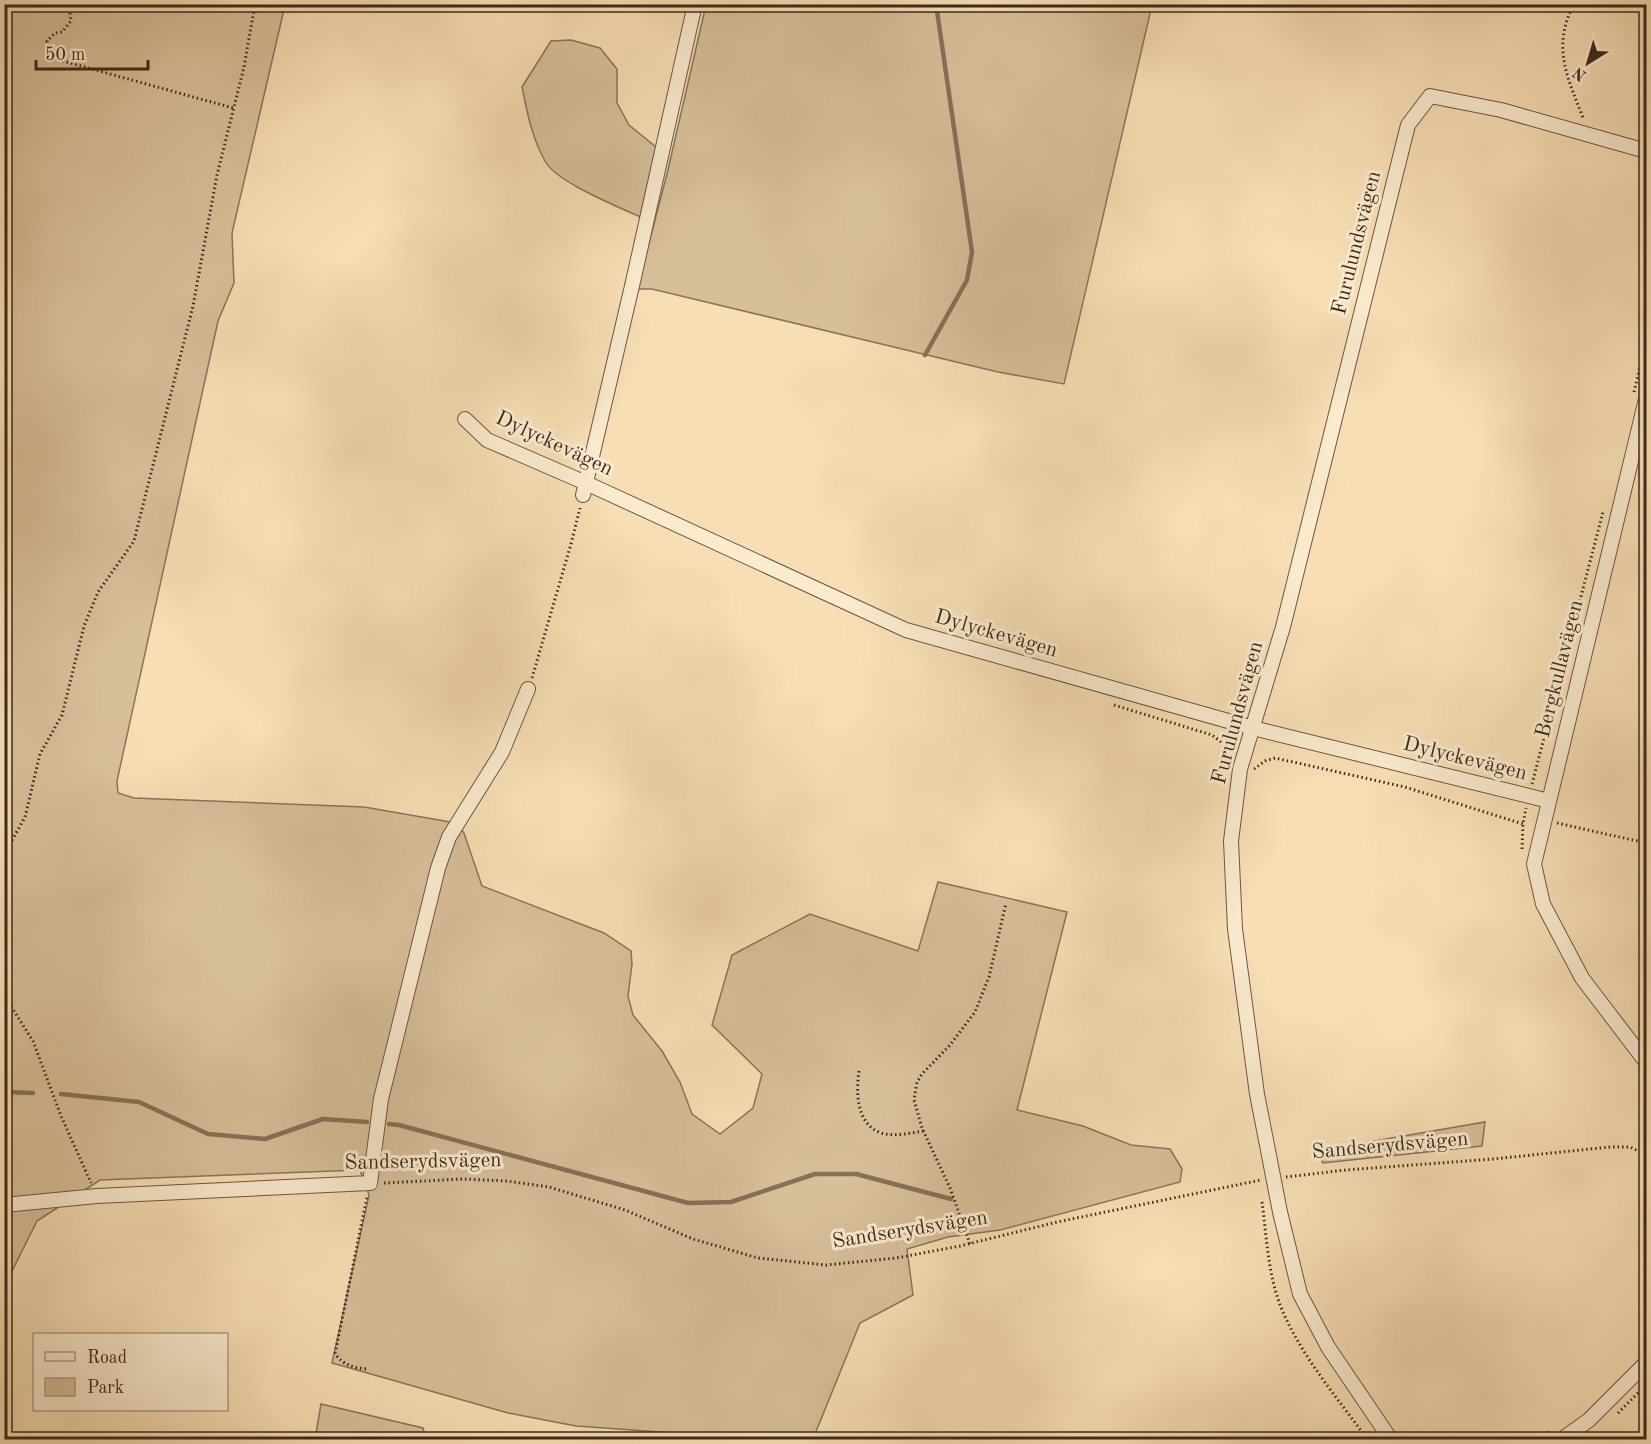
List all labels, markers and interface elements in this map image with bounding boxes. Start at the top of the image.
scale bar [36,33,148,71]
north arrow [1558,33,1618,93]
text: 50 m [45,46,85,64]
text: N [1570,63,1590,83]
street label: Furulundsvägen [1329,169,1385,317]
street label: Dylyckevägen [492,408,616,480]
street label: Bergkullavägen [1533,598,1587,740]
street label: Dylyckevägen [932,606,1060,662]
street label: Furulundsvägen [1209,639,1267,787]
street label: Dylyckevägen [1401,733,1529,785]
street label: Sandserydsvägen [1311,1129,1469,1163]
street label: Sandserydsvägen [344,1150,502,1174]
street label: Sandserydsvägen [831,1207,989,1253]
legend [33,1333,228,1411]
text: Road [87,1349,127,1367]
text: Park [87,1379,124,1397]

